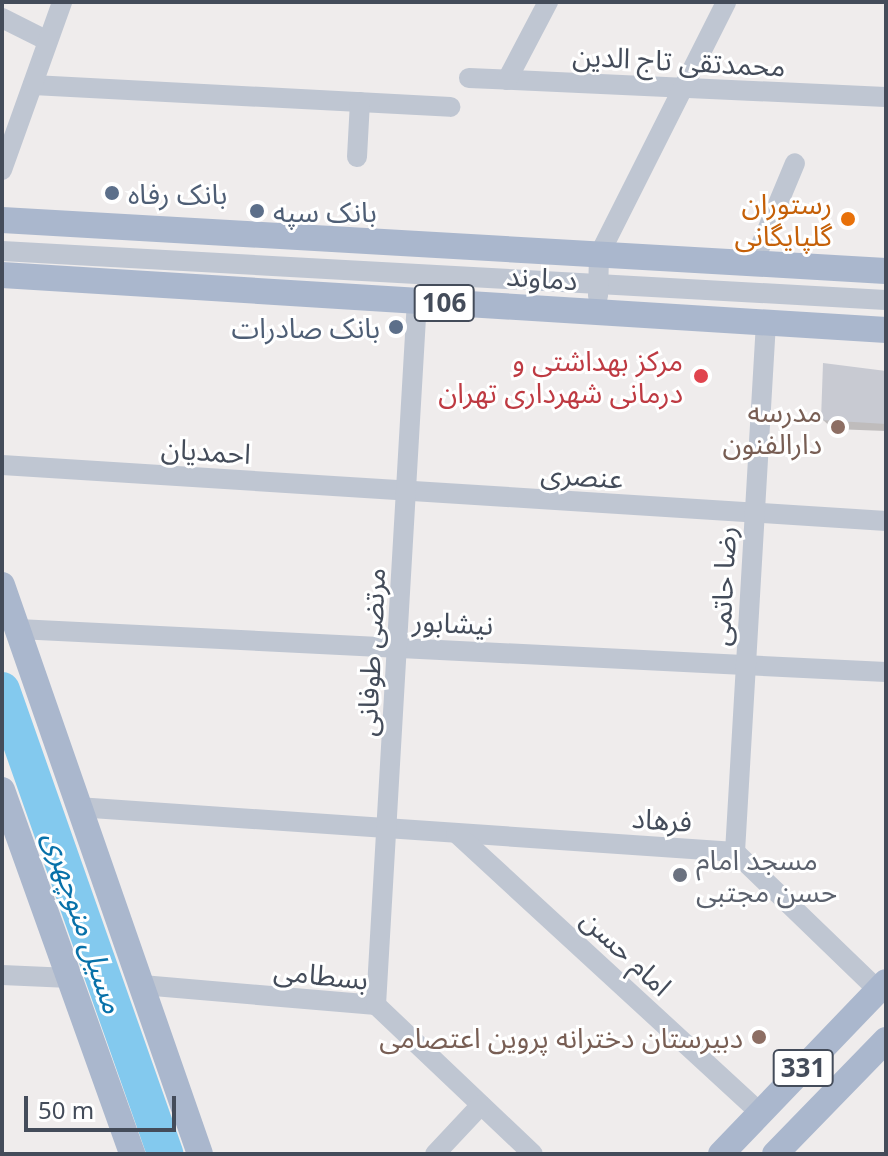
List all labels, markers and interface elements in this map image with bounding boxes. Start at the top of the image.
street label: محمدتقی تاج الدین [572,38,786,82]
place label: بانک رفاه [128,176,227,210]
marker: بانک رفاه [103,184,121,202]
place label: رستوران گلپایگانی [735,186,832,252]
place label: بانک سپه [273,194,377,228]
marker: بانک سپه [248,202,266,220]
marker: رستوران گلپایگانی [839,210,857,228]
street label: دماوند [505,258,579,296]
road number: 106 [412,281,476,325]
place label: بانک صادرات [231,310,380,344]
marker: بانک صادرات [387,318,405,336]
place label: مرکز بهداشتی و درمانی شهرداری تهران [438,343,683,409]
marker: مرکز بهداشتی و درمانی شهرداری تهران [690,365,712,387]
place label: مدرسه دارالفنون [723,394,822,460]
marker: مدرسه دارالفنون [829,418,847,436]
street label: احمدیان [160,430,252,470]
street label: عنصری [540,455,624,495]
street label: رضا حاتمی [702,525,742,647]
street label: مرتضی طوفانی [349,567,391,737]
street label: نیشابور [412,603,494,641]
street label: فرهاد [631,800,693,838]
water label: مسیل منوچهری [36,826,132,1018]
place label: مسجد امام حسن مجتبی [696,842,837,908]
marker: مسجد امام حسن مجتبی [671,866,689,884]
street label: امام حسن [575,902,679,1002]
street label: بسطامی [272,952,370,996]
place label: دبیرستان دخترانه پروین اعتصامی [379,1020,743,1054]
marker: دبیرستان دخترانه پروین اعتصامی [750,1028,768,1046]
road number: 331 [771,1046,835,1090]
scale bar [28,1080,180,1130]
text: 50 m [38,1093,94,1126]

